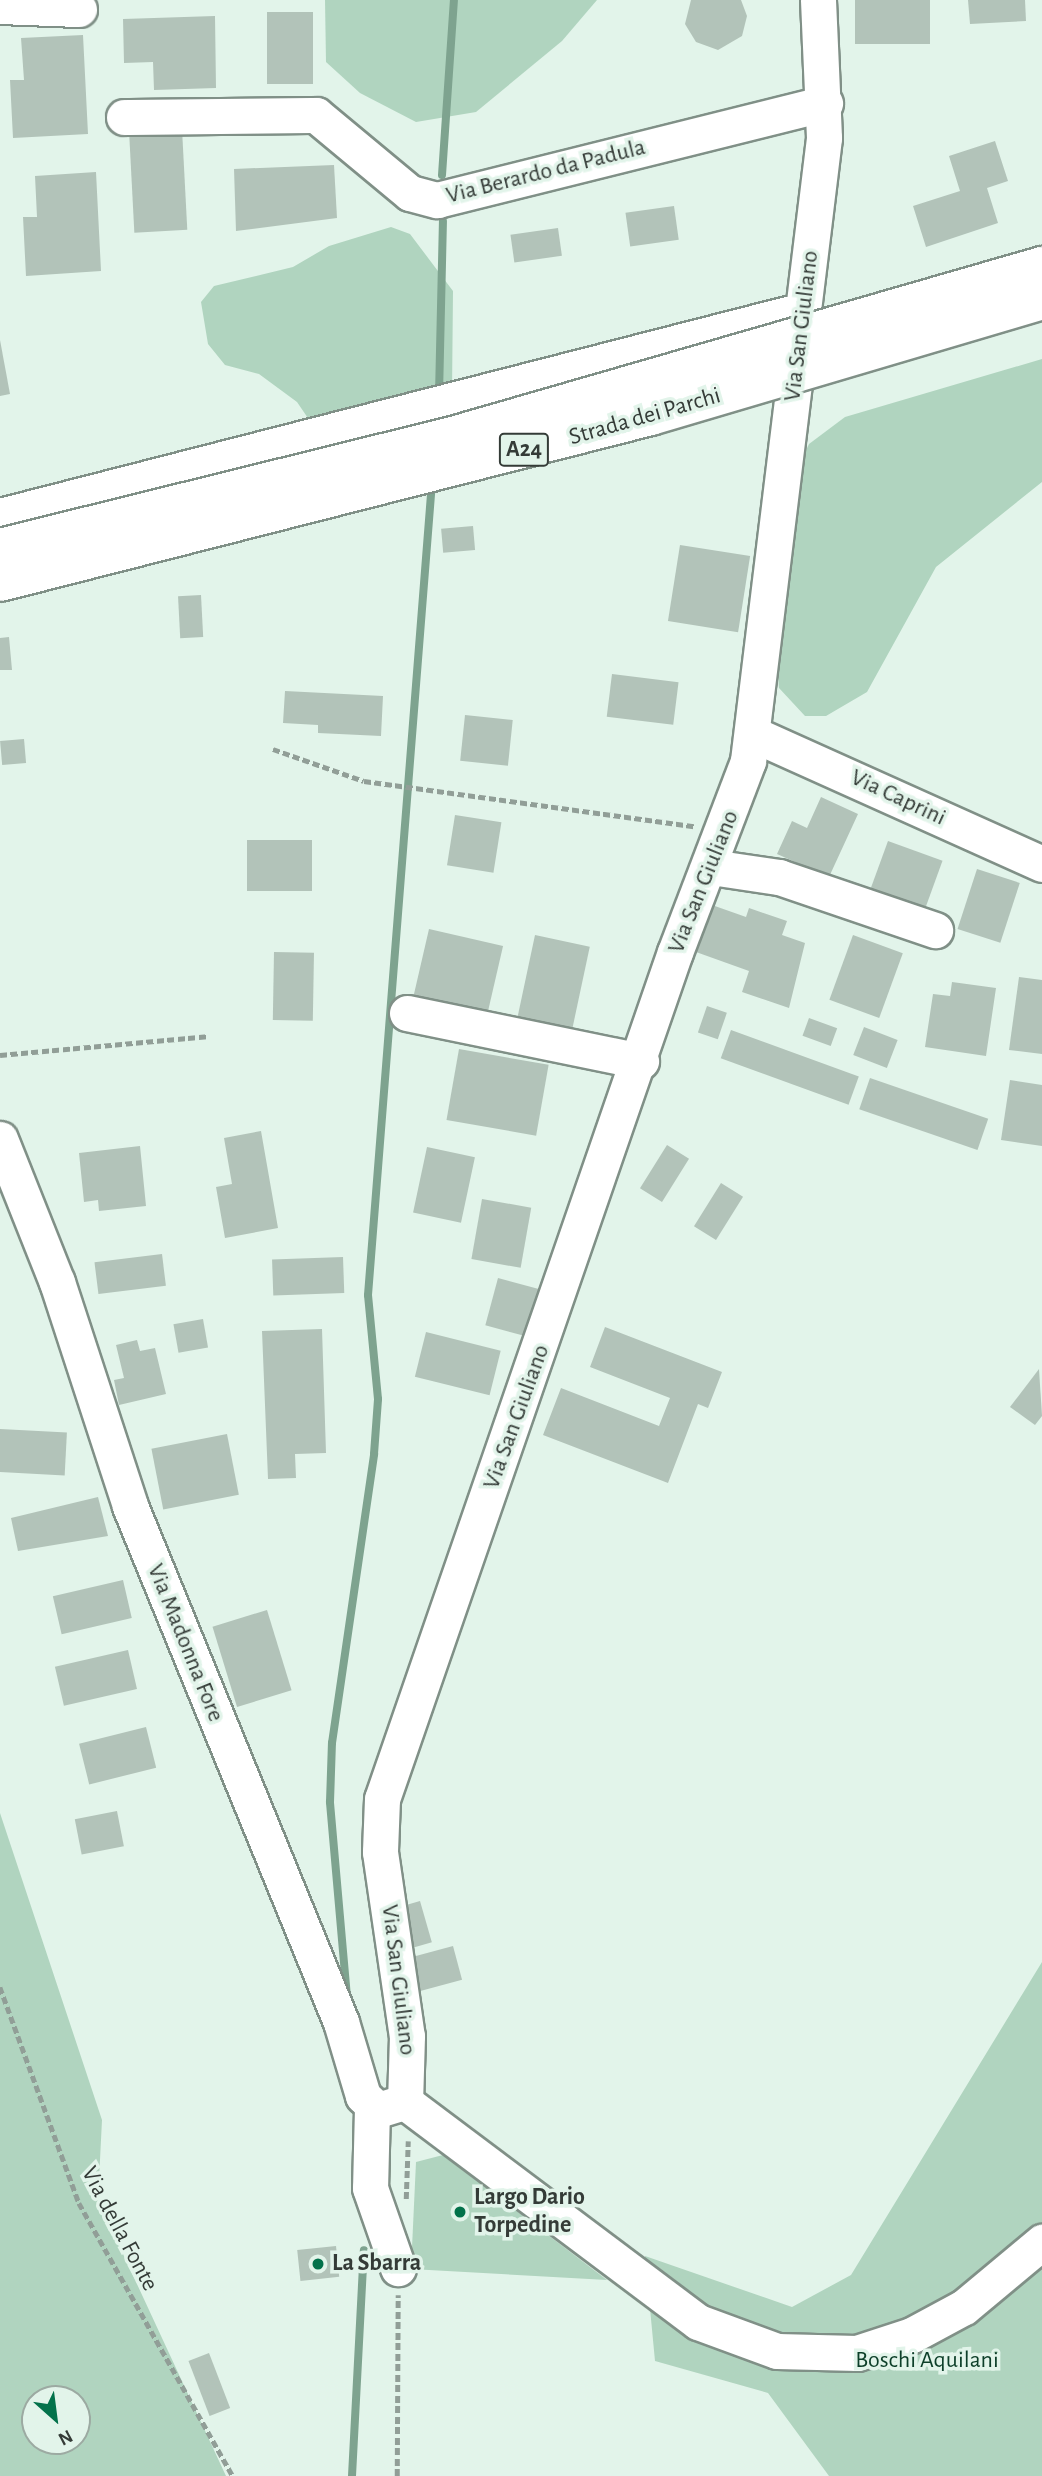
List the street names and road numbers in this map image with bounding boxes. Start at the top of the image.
street label: Via Berardo da Padula [443,133,649,211]
street label: Via San Giuliano [778,249,826,403]
street label: Strada dei Parchi [566,382,724,452]
road number: A24 [498,431,550,470]
street label: Via Caprini [846,763,950,833]
street label: Via San Giuliano [662,806,746,958]
street label: Via San Giuliano [478,1341,556,1493]
street label: Via Madonna Fore [140,1560,230,1726]
street label: Via San Giuliano [374,1903,422,2057]
street label: Via della Fonte [74,2162,164,2296]

